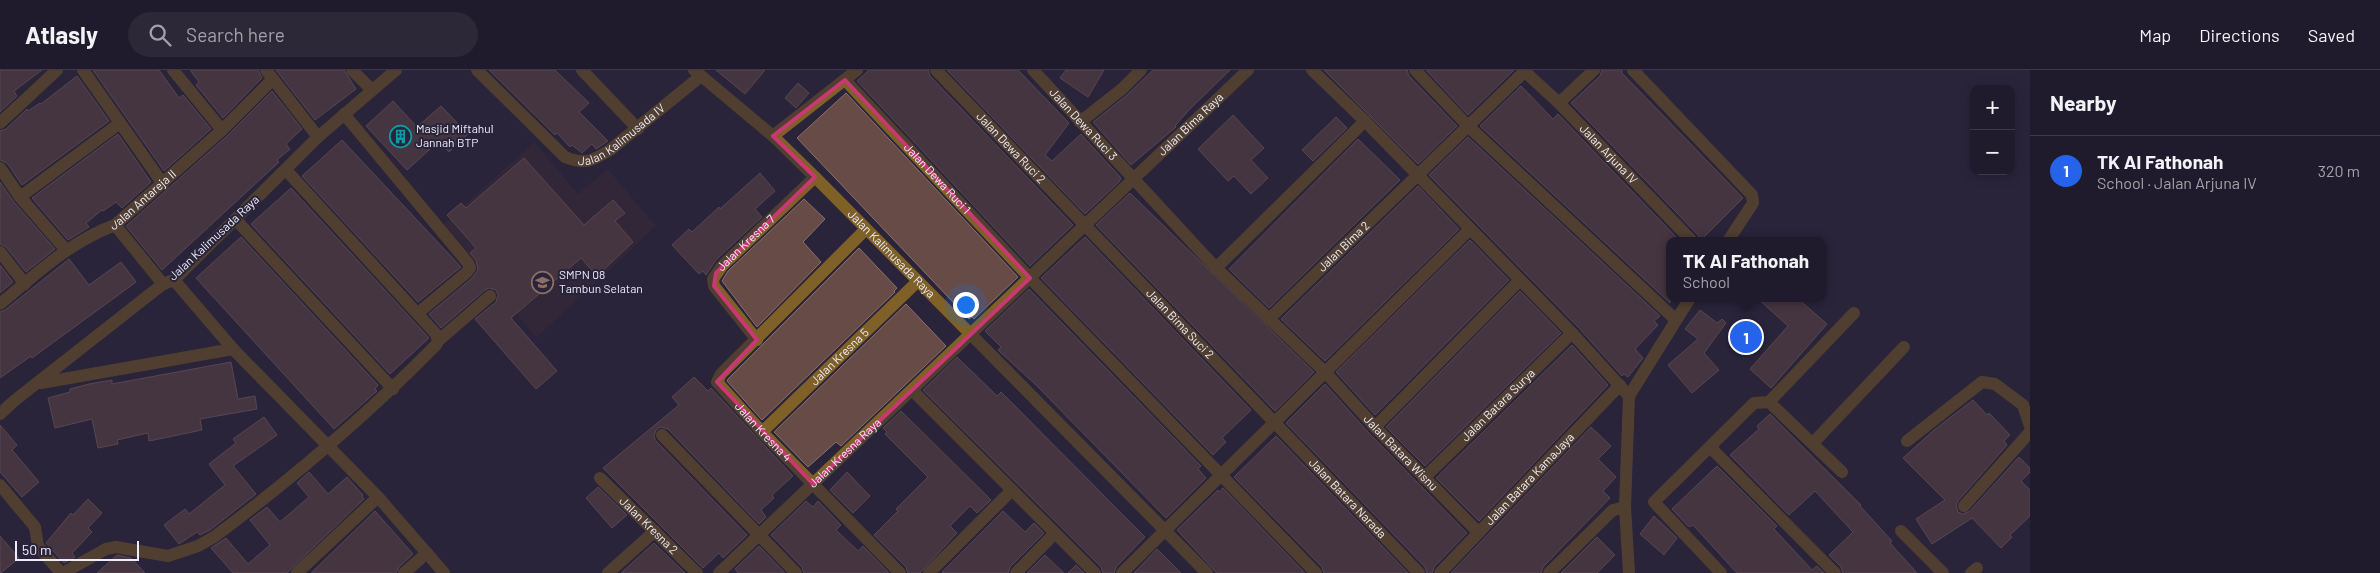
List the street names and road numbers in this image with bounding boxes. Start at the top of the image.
street label: Jalan Dewa Ruci 3 [1047,85,1121,163]
street label: Jalan Bima Raya [1154,89,1226,158]
street label: Jalan Kalimusada IV [578,100,667,167]
street label: Jalan Dewa Ruci 2 [974,109,1049,186]
street label: Jalan Arjuna IV [1577,121,1641,186]
street label: Jalan Dewa Ruci 1 [902,140,974,216]
street label: Jalan Antareja II [108,166,178,232]
street label: Jalan Kalimusada Raya [165,192,261,283]
street label: Jalan Kalimusada Raya [845,206,939,300]
street label: Jalan Kresna 7 [713,211,777,273]
street label: Jalan Bima 2 [1314,218,1372,274]
street label: Jalan Bima Suci 2 [1144,285,1217,361]
street label: Jalan Kresna 5 [807,325,871,388]
street label: Jalan Batara Surya [1458,365,1537,444]
street label: Jalan Kresna 4 [733,399,795,464]
street label: Jalan Batara Wisnu [1361,412,1441,493]
street label: Jalan Kresna Raya [805,415,884,490]
street label: Jalan Batara KamaJaya [1482,430,1576,527]
street label: Jalan Batara Narada [1307,455,1390,541]
street label: Jalan Kresna 2 [617,493,681,556]

